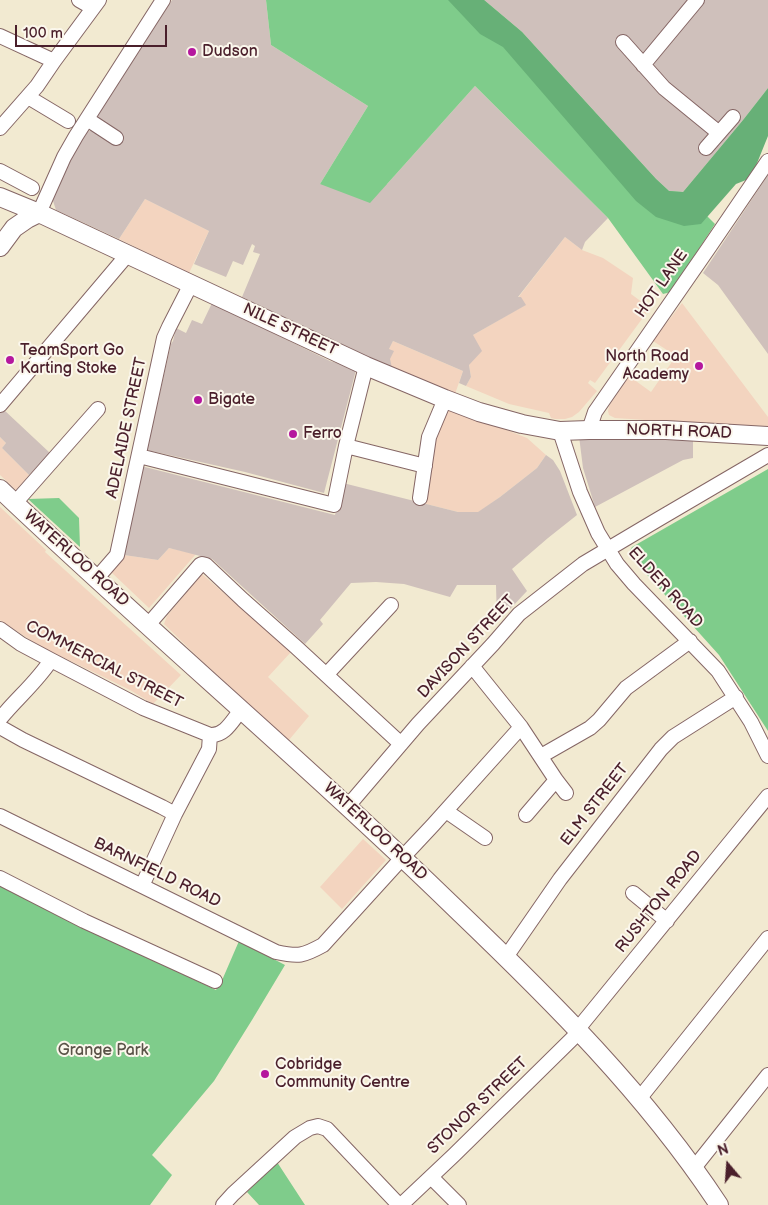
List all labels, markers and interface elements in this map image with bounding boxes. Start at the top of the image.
scale bar [18,15,170,47]
text: 100 m [23,24,63,43]
place label: Dudson [202,42,258,62]
marker: Dudson [186,46,198,58]
street label: HOT LANE [632,246,692,322]
street label: NILE STREET [240,300,340,360]
place label: TeamSport Go Karting Stoke [20,341,124,379]
place label: North Road Academy [605,347,689,385]
marker: TeamSport Go Karting Stoke [4,354,16,366]
street label: ADELAIDE STREET [103,356,151,500]
marker: North Road Academy [693,360,705,372]
place label: Bigate [208,390,255,410]
marker: Bigate [192,394,204,406]
street label: NORTH ROAD [626,421,732,443]
place label: Ferro [303,424,342,444]
marker: Ferro [287,428,299,440]
street label: WATERLOO ROAD [19,507,133,611]
street label: ELDER ROAD [624,544,706,632]
street label: DAVISON STREET [414,592,520,702]
street label: COMMERCIAL STREET [22,617,186,713]
street label: ELM STREET [557,760,633,850]
street label: WATERLOO ROAD [319,779,431,885]
street label: BARNFIELD ROAD [90,834,224,912]
street label: RUSHTON ROAD [612,847,706,957]
park label: Grange Park [58,1041,148,1061]
street label: STONOR STREET [424,1054,532,1158]
place label: Cobridge Community Centre [275,1055,410,1093]
marker: Cobridge Community Centre [259,1068,271,1080]
north arrow [703,1140,753,1190]
text: N [716,1141,731,1160]

